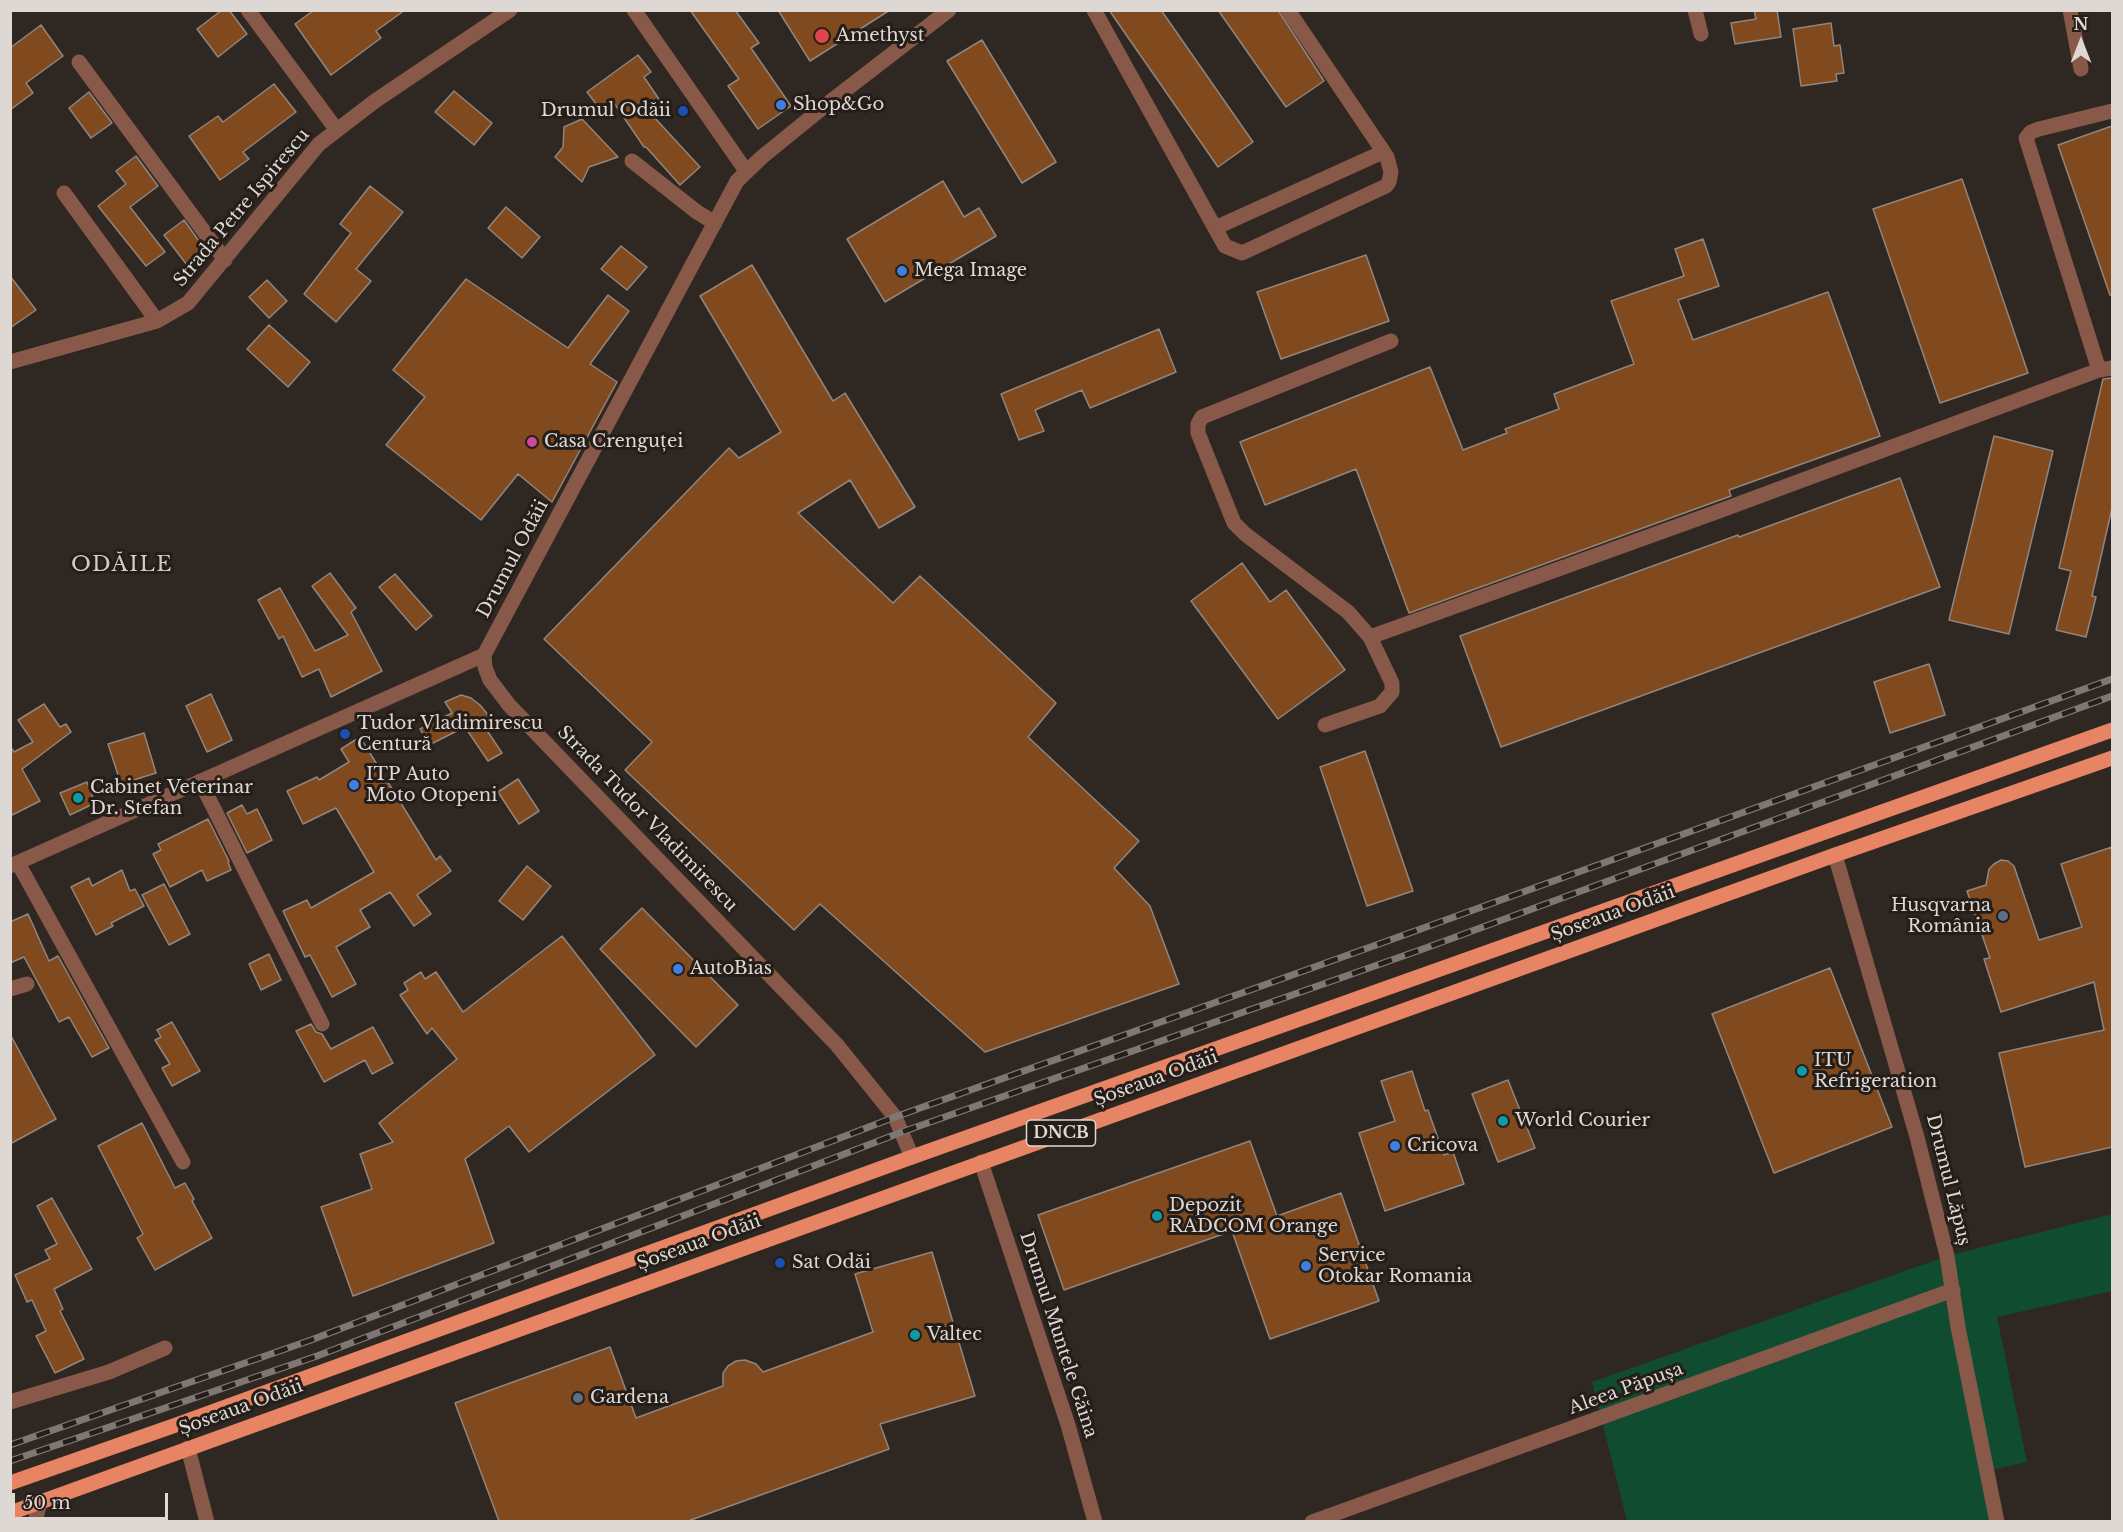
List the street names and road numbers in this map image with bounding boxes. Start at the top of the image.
street label: Strada Petre Ispirescu [170,125,314,291]
street label: Drumul Odăii [473,496,553,622]
street label: Strada Tudor Vladimirescu [552,722,742,916]
street label: Șoseaua Odăii [1548,882,1678,946]
street label: Șoseaua Odăii [1091,1047,1221,1111]
street label: Drumul Lăpuș [1921,1112,1975,1248]
road number: DNCB [1026,1120,1096,1146]
street label: Șoseaua Odăii [634,1211,764,1275]
street label: Drumul Muntele Găina [1014,1229,1102,1441]
street label: Aleea Păpușa [1566,1358,1686,1420]
street label: Șoseaua Odăii [176,1376,306,1440]

